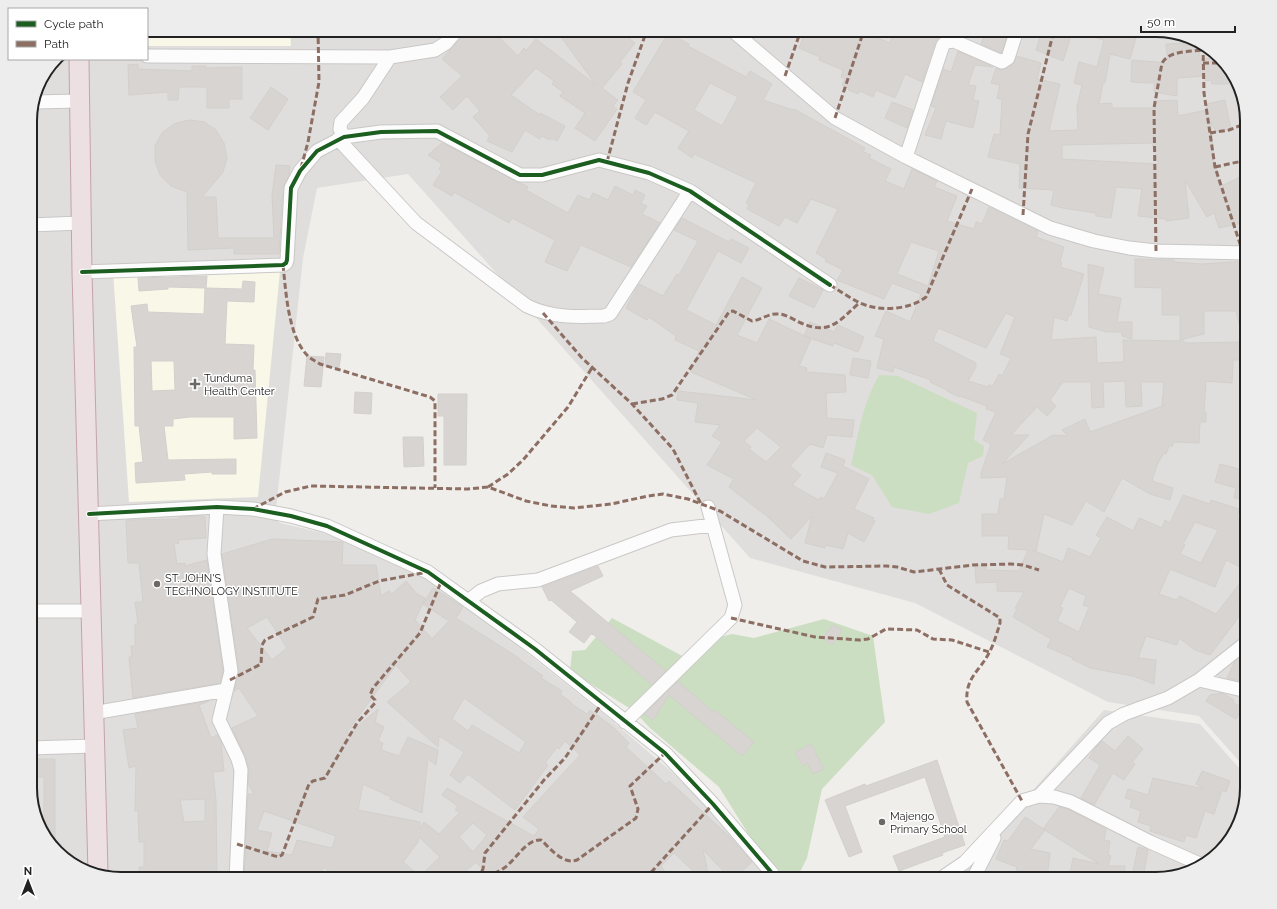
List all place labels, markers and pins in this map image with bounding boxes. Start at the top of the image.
place label: Tunduma Health Center [204,372,275,398]
marker: Tunduma Health Center [189,378,201,390]
place label: ST. JOHN'S TECHNOLOGY INSTITUTE [165,572,298,598]
marker: ST. JOHN'S TECHNOLOGY INSTITUTE [152,579,162,589]
place label: Majengo Primary School [890,810,967,836]
marker: Majengo Primary School [877,817,887,827]

